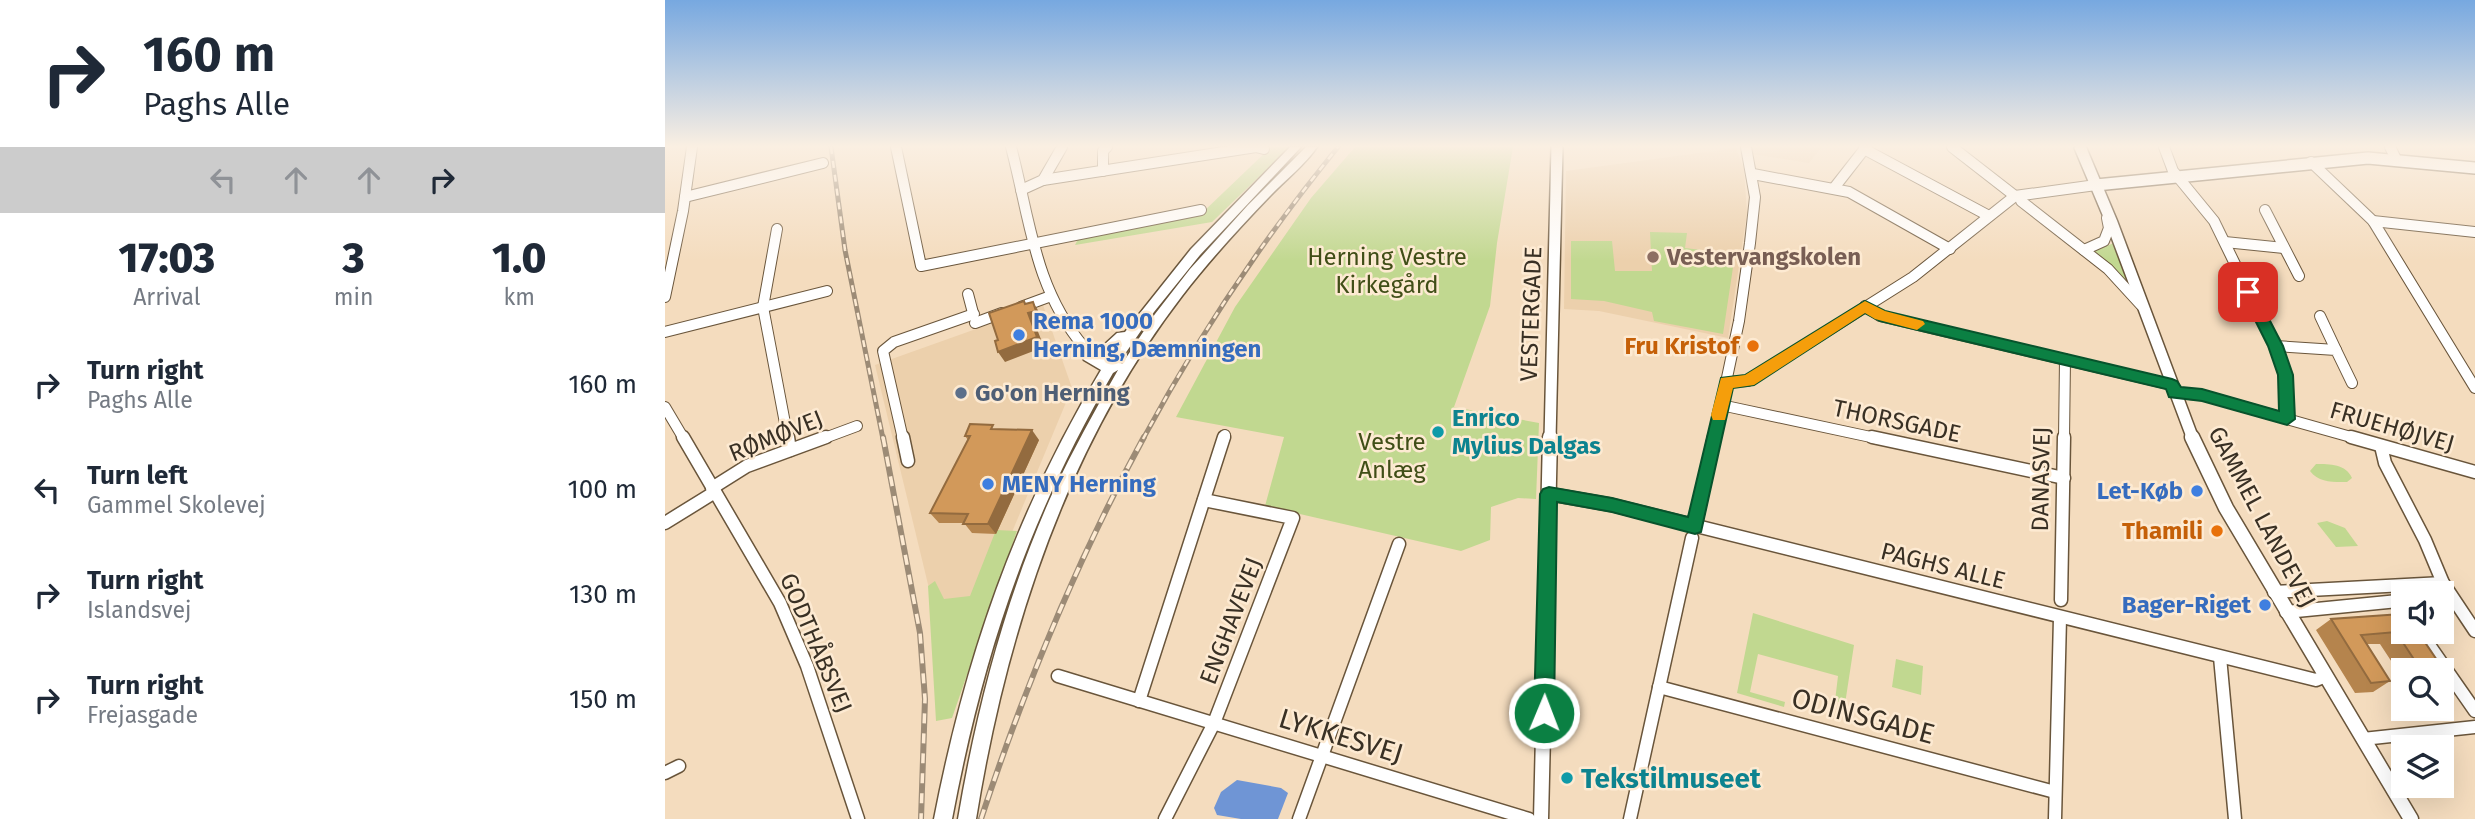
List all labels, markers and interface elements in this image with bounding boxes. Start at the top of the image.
text: 160 m [143,25,275,84]
icon: right [28,28,119,119]
text: Paghs Alle [143,85,290,123]
icon: left [204,161,242,199]
icon: ahead [277,161,315,199]
icon: ahead [350,161,388,199]
icon: right [423,161,461,199]
text: 17:03 [119,233,215,283]
text: 3 [343,233,365,283]
text: 1.0 [492,233,546,283]
park label: Herning Vestre Kirkegård [1307,243,1467,299]
place label: Vestervangskolen [1666,243,1861,271]
street label: VESTERGADE [1515,246,1547,382]
marker: Vestervangskolen [1645,249,1661,265]
pin [2218,262,2278,322]
icon: arrive [2229,273,2267,311]
text: Arrival [133,283,201,311]
text: min [334,283,373,311]
text: km [503,283,535,311]
place label: Rema 1000 Herning, Dæmningen [1033,307,1261,363]
marker: Rema 1000 Herning, Dæmningen [1011,327,1027,343]
place label: Fru Kristof [1625,332,1741,360]
marker: Fru Kristof [1745,338,1761,354]
text: Turn right [87,355,204,386]
icon: right [28,366,66,404]
text: 160 m [568,369,637,400]
place label: Go'on Herning [975,379,1131,407]
marker: Go'on Herning [953,385,969,401]
text: Paghs Alle [87,386,193,414]
street label: THORSGADE [1831,394,1963,448]
street label: FRUEHØJVEJ [2326,396,2458,458]
street label: RØMØVEJ [725,404,827,468]
place label: Enrico Mylius Dalgas [1452,404,1601,460]
street label: GAMMEL LANDEVEJ [2202,422,2322,612]
marker: Enrico Mylius Dalgas [1430,424,1446,440]
street label: DANASVEJ [2026,426,2056,532]
park label: Vestre Anlæg [1358,428,1426,484]
text: Turn left [87,460,188,491]
place label: MENY Herning [1002,470,1157,498]
icon: left [28,471,66,509]
text: 100 m [568,474,637,505]
marker: MENY Herning [980,476,996,492]
place label: Let-Køb [2097,477,2183,505]
marker: Let-Køb [2189,483,2205,499]
text: Gammel Skolevej [87,491,266,519]
place label: Thamili [2122,517,2203,545]
marker: Thamili [2209,523,2225,539]
street label: PAGHS ALLE [1878,537,2008,595]
street label: ENGHAVEVEJ [1194,554,1268,688]
text: Turn right [87,565,204,596]
street label: GODTHÅBSVEJ [774,569,859,717]
icon: right [28,576,66,614]
text: 130 m [569,579,637,610]
map controls [2391,581,2454,798]
button: sound [2391,581,2454,644]
place label: Bager-Riget [2122,591,2252,619]
text: Islandsvej [87,596,191,624]
marker: Bager-Riget [2257,597,2273,613]
button: search [2391,658,2454,721]
text: Turn right [87,670,204,701]
position arrow [1507,676,1581,750]
icon: right [28,681,66,719]
street label: ODINSGADE [1788,681,1938,751]
text: 150 m [569,684,637,715]
text: Frejasgade [87,701,198,729]
street label: LYKKESVEJ [1275,701,1407,771]
button: layers [2391,735,2454,798]
place label: Tekstilmuseet [1581,762,1762,795]
marker: Tekstilmuseet [1559,770,1575,786]

